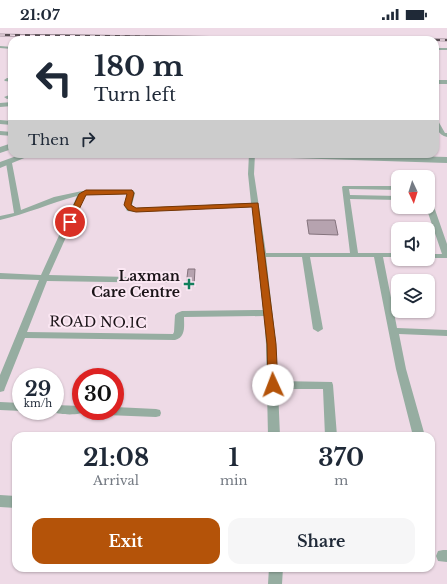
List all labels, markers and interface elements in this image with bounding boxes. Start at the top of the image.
text: 21:07 [20,5,60,24]
text: 180 m [94,49,184,84]
icon: left [28,52,80,104]
text: Turn left [94,84,176,106]
icon: right [77,128,99,150]
text: Then [28,130,69,149]
north arrow [391,170,435,214]
map controls [391,170,435,318]
pin [53,205,87,239]
icon: arrive [59,211,81,233]
button: sound [391,222,435,266]
place label: Laxman Care Centre [91,267,180,301]
button: layers [391,274,435,318]
marker: Laxman Care Centre [183,278,195,290]
street label: ROAD NO.1C [49,312,147,332]
position arrow [252,364,294,406]
speed limit sign: 30 [72,368,124,420]
text: 29 [25,377,51,401]
text: km/h [24,397,52,410]
text: 21:08 [83,443,149,472]
text: 1 [228,443,239,472]
text: 370 [318,443,364,472]
text: Arrival [93,472,139,489]
text: min [220,472,247,489]
text: m [334,472,348,489]
button: Exit [32,518,220,564]
button: Share [228,518,415,564]

